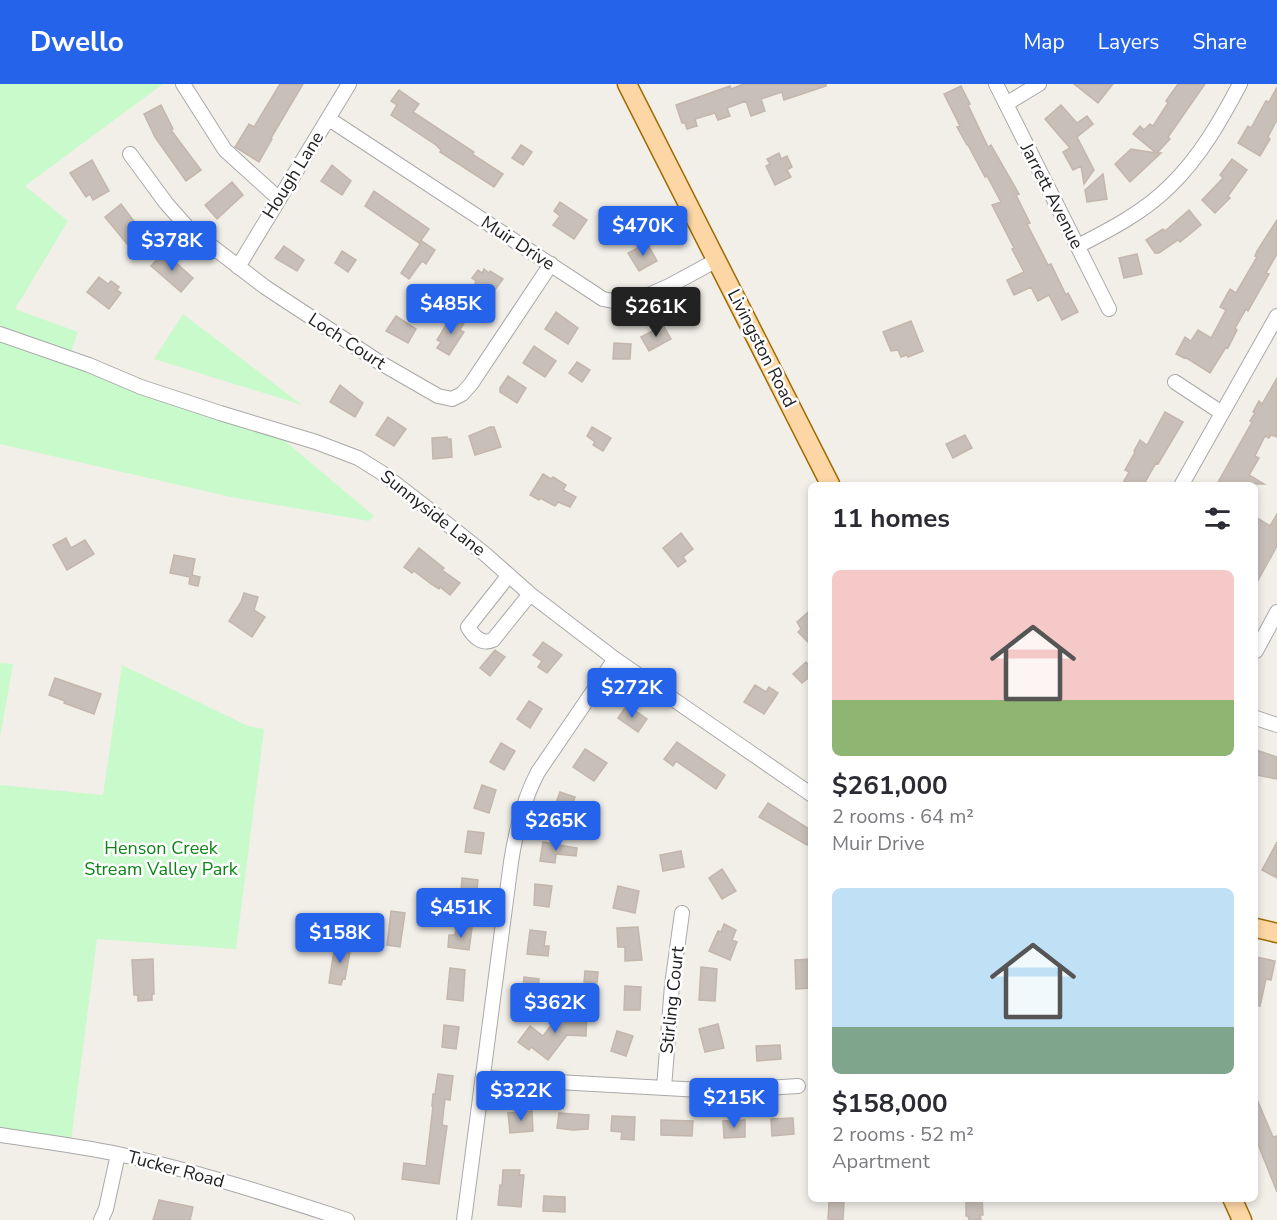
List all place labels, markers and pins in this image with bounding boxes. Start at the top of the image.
pin: $470K [601,206,685,257]
pin: $378K [130,221,214,272]
pin: $485K [409,284,493,335]
pin: $261K [614,287,698,338]
pin: $272K [590,668,674,719]
pin: $265K [514,801,598,852]
pin: $451K [419,888,503,939]
pin: $158K [298,913,382,964]
pin: $362K [513,983,597,1034]
pin: $322K [479,1071,563,1122]
pin: $215K [692,1078,776,1129]

